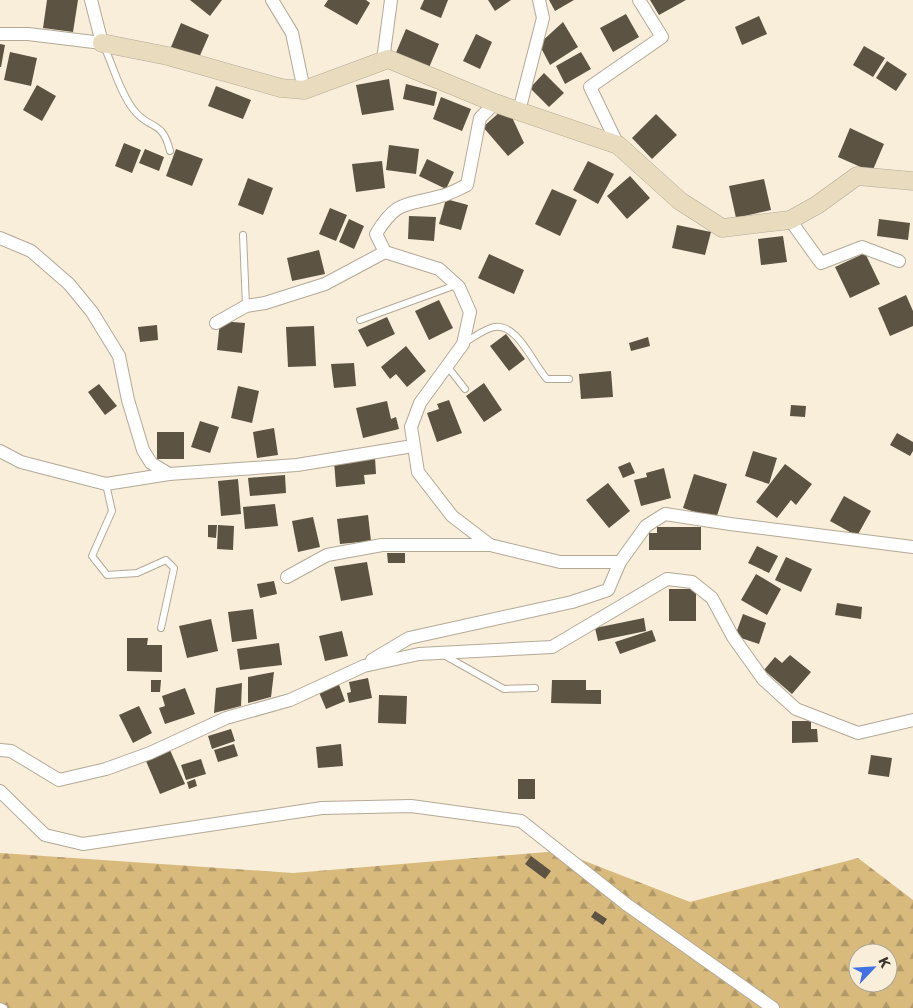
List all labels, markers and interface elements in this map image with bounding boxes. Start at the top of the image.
north arrow [848,943,898,993]
text: K [875,954,895,970]

